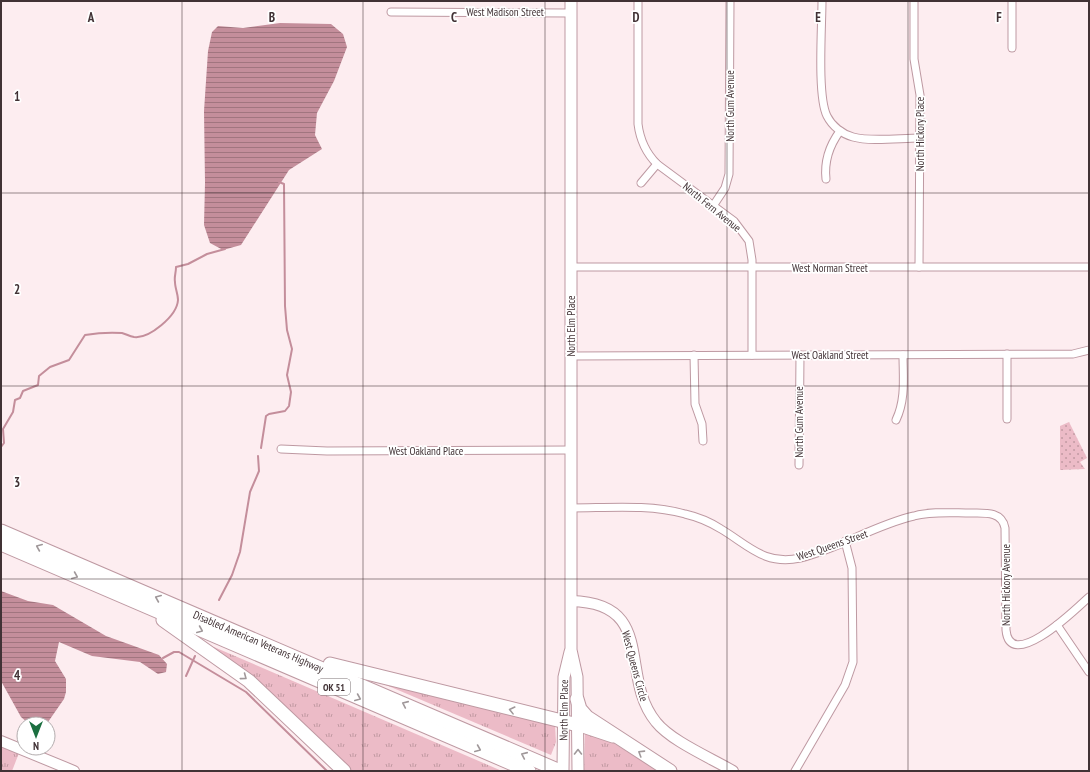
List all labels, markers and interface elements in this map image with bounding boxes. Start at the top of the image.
street label: West Madison Street [466,5,544,19]
text: A [87,9,95,26]
text: B [269,9,275,26]
text: C [451,9,457,26]
text: D [633,9,640,26]
text: E [815,9,821,26]
text: F [996,9,1002,26]
street label: North Gum Avenue [723,70,737,142]
text: 1 [14,88,20,105]
street label: North Hickory Place [913,96,927,171]
street label: North Fern Avenue [680,179,744,235]
street label: West Norman Street [792,261,868,275]
text: 2 [14,281,20,298]
street label: North Elm Place [564,295,578,357]
street label: West Oakland Street [792,348,868,362]
street label: North Gum Avenue [792,386,806,458]
street label: West Oakland Place [389,444,464,458]
text: 3 [14,474,20,491]
street label: West Queens Street [795,526,869,564]
one-way arrow [35,544,43,552]
street label: North Hickory Avenue [999,544,1013,626]
one-way arrow [71,571,79,579]
one-way arrow [155,595,162,603]
street label: Disabled American Veterans Highway [191,607,326,676]
one-way arrow [196,625,204,633]
street label: West Queens Circle [619,629,651,703]
text: 4 [14,667,21,684]
one-way arrow [239,672,246,679]
road number: OK 51 [318,679,350,695]
street label: North Elm Place [556,679,571,741]
one-way arrow [355,693,362,701]
one-way arrow [402,700,409,708]
one-way arrow [508,706,515,715]
north arrow [16,716,56,756]
text: N [33,739,39,753]
one-way arrow [473,744,481,752]
one-way arrow [574,749,582,755]
one-way arrow [638,751,645,758]
one-way arrow [521,752,528,760]

